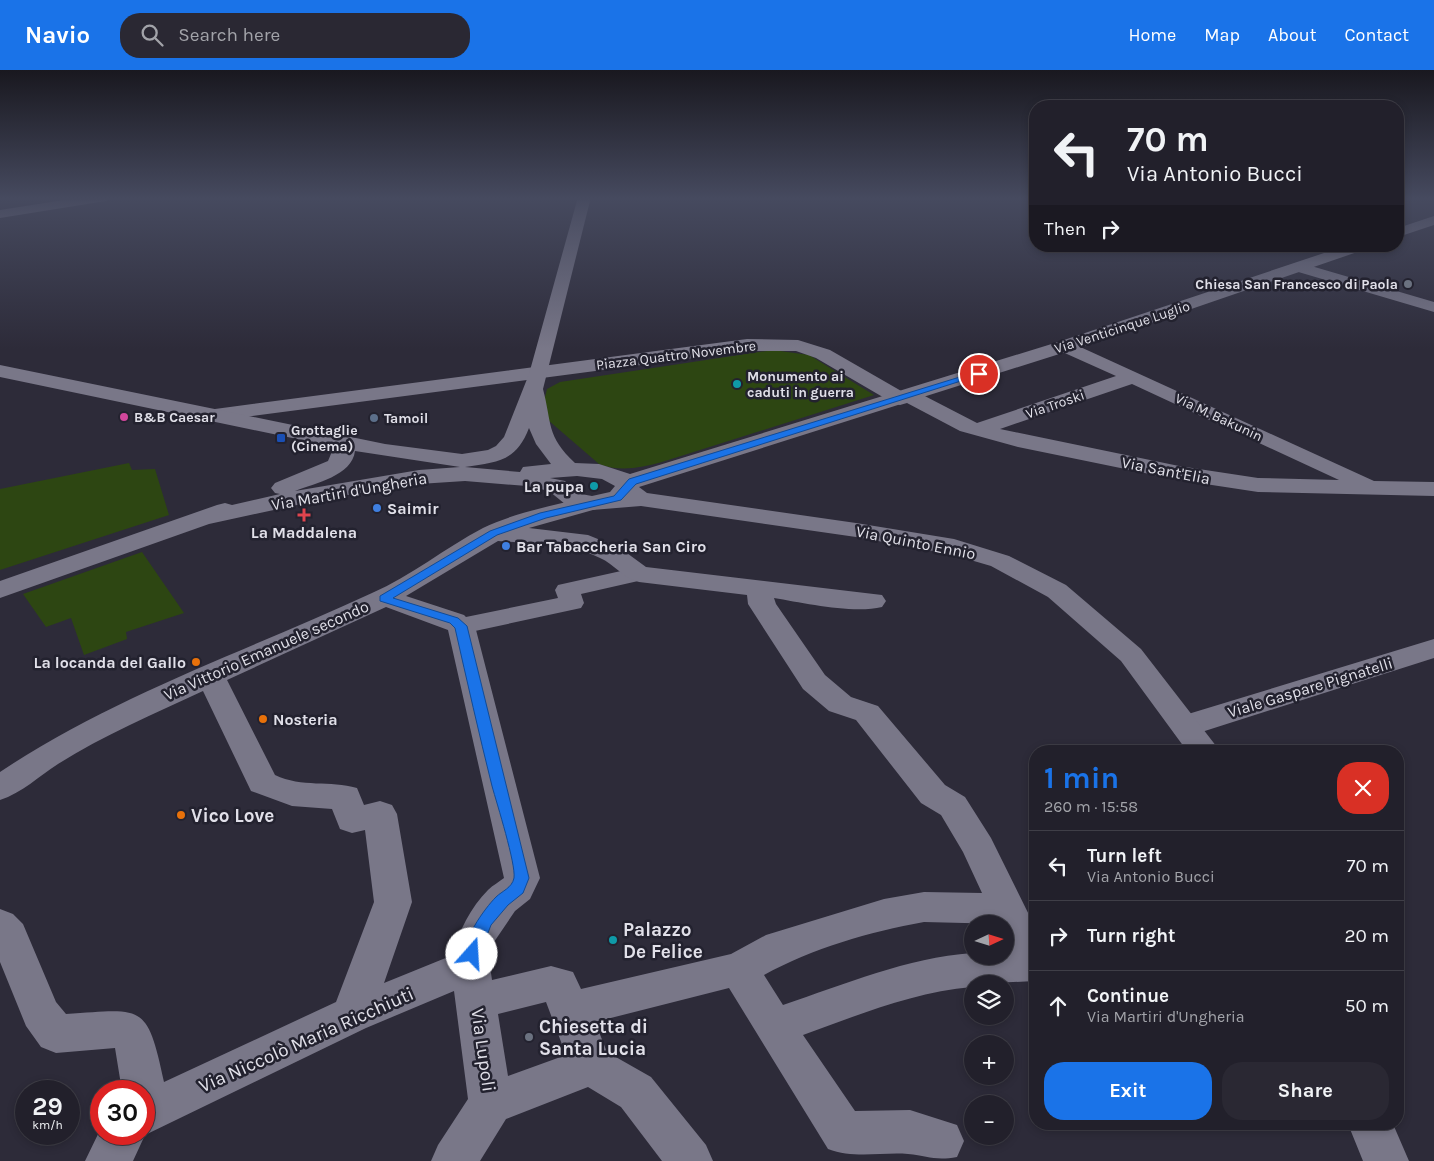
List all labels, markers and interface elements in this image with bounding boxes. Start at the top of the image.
search box [120,13,470,58]
text: Navio [25,21,90,49]
icon: search [138,21,166,49]
text: Search here [178,24,280,46]
text: Home [1128,24,1176,46]
text: Map [1204,24,1240,46]
text: About [1268,24,1317,46]
text: Contact [1345,24,1409,46]
text: 70 m [1127,119,1209,160]
icon: left [1044,120,1109,185]
text: Via Antonio Bucci [1127,161,1303,187]
icon: right [1096,215,1124,243]
text: Then [1044,218,1086,240]
place label: Chiesa San Francesco di Paola [1195,276,1398,293]
marker: Chiesa San Francesco di Paola [1402,278,1414,290]
street label: Via Venticinque Luglio [1052,298,1192,357]
street label: Piazza Quattro Novembre [595,337,757,374]
pin [958,353,1000,395]
icon: arrive [965,360,993,388]
place label: Monumento ai caduti in guerra [747,368,854,401]
marker: Monumento ai caduti in guerra [731,378,743,390]
street label: Via Troski [1023,386,1087,422]
street label: Via M. Bakunin [1172,390,1265,445]
place label: B&B Caesar [134,409,215,426]
place label: Tamoil [384,410,428,427]
marker: B&B Caesar [118,411,130,423]
marker: Tamoil [368,412,380,424]
place label: Grottaglie (Cinema) [291,422,358,455]
marker: Grottaglie (Cinema) [275,432,287,444]
street label: Via Sant'Elia [1120,453,1212,488]
street label: Via Martiri d'Ungheria [270,468,428,515]
place label: La pupa [524,477,584,496]
marker: La pupa [588,480,600,492]
place label: Saimir [387,499,439,518]
marker: Saimir [371,502,383,514]
marker: La Maddalena [298,509,310,521]
street label: Via Quinto Ennio [855,522,977,563]
place label: La Maddalena [251,523,357,542]
place label: Bar Tabaccheria San Ciro [516,537,706,556]
marker: Bar Tabaccheria San Ciro [500,540,512,552]
street label: Via Vittorio Emanuele secondo [161,597,372,704]
place label: La locanda del Gallo [34,653,186,672]
street label: Viale Gaspare Pignatelli [1225,653,1395,722]
marker: La locanda del Gallo [190,656,202,668]
place label: Nosteria [273,710,338,729]
marker: Nosteria [257,713,269,725]
text: 1 min [1044,760,1119,796]
button: close [1337,762,1389,814]
text: 260 m · 15:58 [1044,797,1138,816]
place label: Vico Love [191,805,274,827]
marker: Vico Love [175,809,187,821]
text: Turn left [1087,845,1162,867]
icon: left [1044,852,1072,880]
text: 70 m [1347,855,1389,877]
text: Via Antonio Bucci [1087,867,1215,886]
north arrow [964,915,1014,965]
map controls [964,915,1014,1145]
place label: Palazzo De Felice [623,919,703,963]
icon: right [1044,922,1072,950]
text: Turn right [1087,925,1176,947]
text: 20 m [1344,925,1389,947]
position arrow [445,927,497,979]
marker: Palazzo De Felice [607,934,619,946]
button: layers [964,975,1014,1025]
street label: Via Niccolò Maria Ricchiuti [196,983,417,1097]
text: Continue [1087,985,1169,1007]
icon: ahead [1044,992,1072,1020]
text: 50 m [1345,995,1389,1017]
street label: Via Lupoli [466,1007,500,1093]
text: Via Martiri d'Ungheria [1087,1007,1245,1026]
place label: Chiesetta di Santa Lucia [539,1016,648,1060]
marker: Chiesetta di Santa Lucia [523,1031,535,1043]
button: + [964,1035,1014,1085]
button: Exit [1044,1062,1212,1120]
button: Share [1222,1062,1389,1120]
speed limit sign: 30 [90,1080,155,1145]
text: 29 [32,1092,63,1121]
button: − [964,1095,1014,1145]
text: km/h [32,1118,63,1132]

